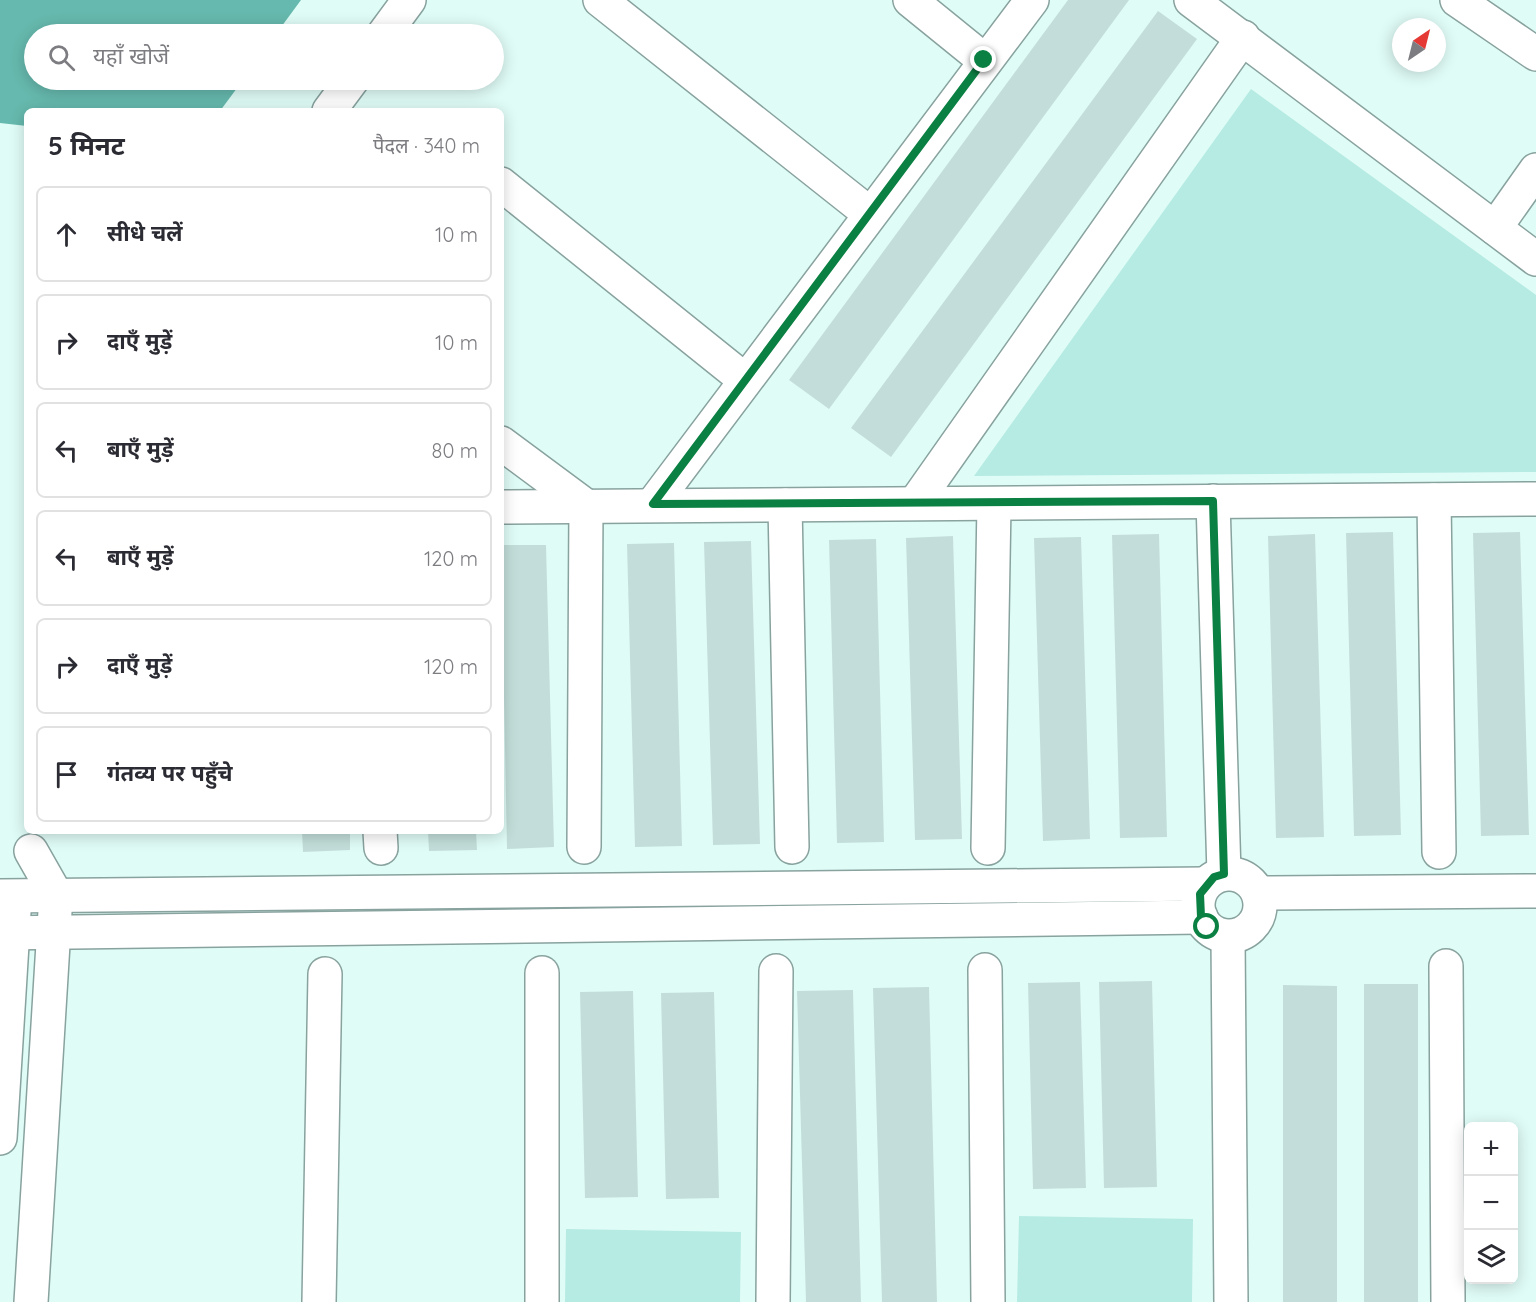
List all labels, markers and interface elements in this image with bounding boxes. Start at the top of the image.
north arrow [1392,18,1446,72]
search box [24,24,504,90]
icon: search [45,41,78,74]
text: यहाँ खोजें [93,42,169,70]
route end [970,46,996,72]
text: 5 मिनट [48,129,125,162]
text: पैदल · 340 m [373,133,480,158]
icon: ahead [50,218,83,251]
text: सीधे चलें [107,219,183,247]
text: 10 m [435,222,478,247]
icon: right [50,326,83,359]
text: दाएँ मुड़ें [107,327,172,355]
text: 10 m [435,330,478,355]
icon: left [50,434,83,467]
text: बाएँ मुड़ें [107,435,173,463]
text: 80 m [432,438,478,463]
icon: left [50,542,83,575]
text: बाएँ मुड़ें [107,543,173,571]
text: 120 m [424,546,478,571]
icon: right [50,650,83,683]
text: दाएँ मुड़ें [107,651,172,679]
text: 120 m [424,654,478,679]
icon: arrive [50,758,83,791]
text: गंतव्य पर पहुँचे [107,759,232,787]
route start [1193,913,1219,939]
map controls [1464,1122,1518,1284]
button: + [1464,1122,1518,1176]
button: − [1464,1176,1518,1230]
button: layers [1464,1230,1518,1284]

